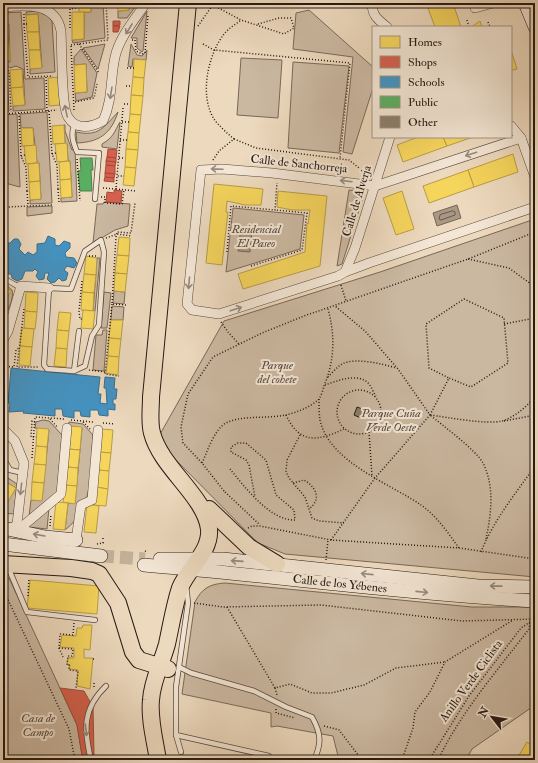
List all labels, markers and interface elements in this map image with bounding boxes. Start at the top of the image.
one-way arrow [125,23,133,35]
legend [372,26,512,138]
text: Homes [408,35,442,50]
text: Shops [408,55,437,70]
text: Schools [408,75,445,90]
one-way arrow [107,86,115,99]
text: Public [408,95,438,110]
one-way arrow [62,104,70,117]
text: Other [408,115,438,130]
one-way arrow [465,150,477,158]
street label: Calle de Sanchorreja [250,151,349,177]
street label: Calle de Alverja [339,163,375,238]
one-way arrow [211,165,224,173]
one-way arrow [340,178,353,185]
park label: Residencial El Paseo [230,222,282,251]
one-way arrow [186,276,193,289]
one-way arrow [230,304,242,312]
park label: Parque del cohete [256,358,298,387]
park label: Parque Cuña Verde Oeste [360,406,421,435]
one-way arrow [17,482,25,495]
one-way arrow [33,531,46,539]
one-way arrow [231,557,244,564]
one-way arrow [361,570,374,577]
street label: Calle de los Yébenes [292,572,388,596]
one-way arrow [490,582,503,590]
one-way arrow [415,588,428,596]
street label: Anillo Verde Ciclista [436,636,506,726]
north arrow [472,697,512,737]
text: N [475,704,493,721]
park label: Casa de Campo [21,711,56,740]
one-way arrow [82,723,90,736]

